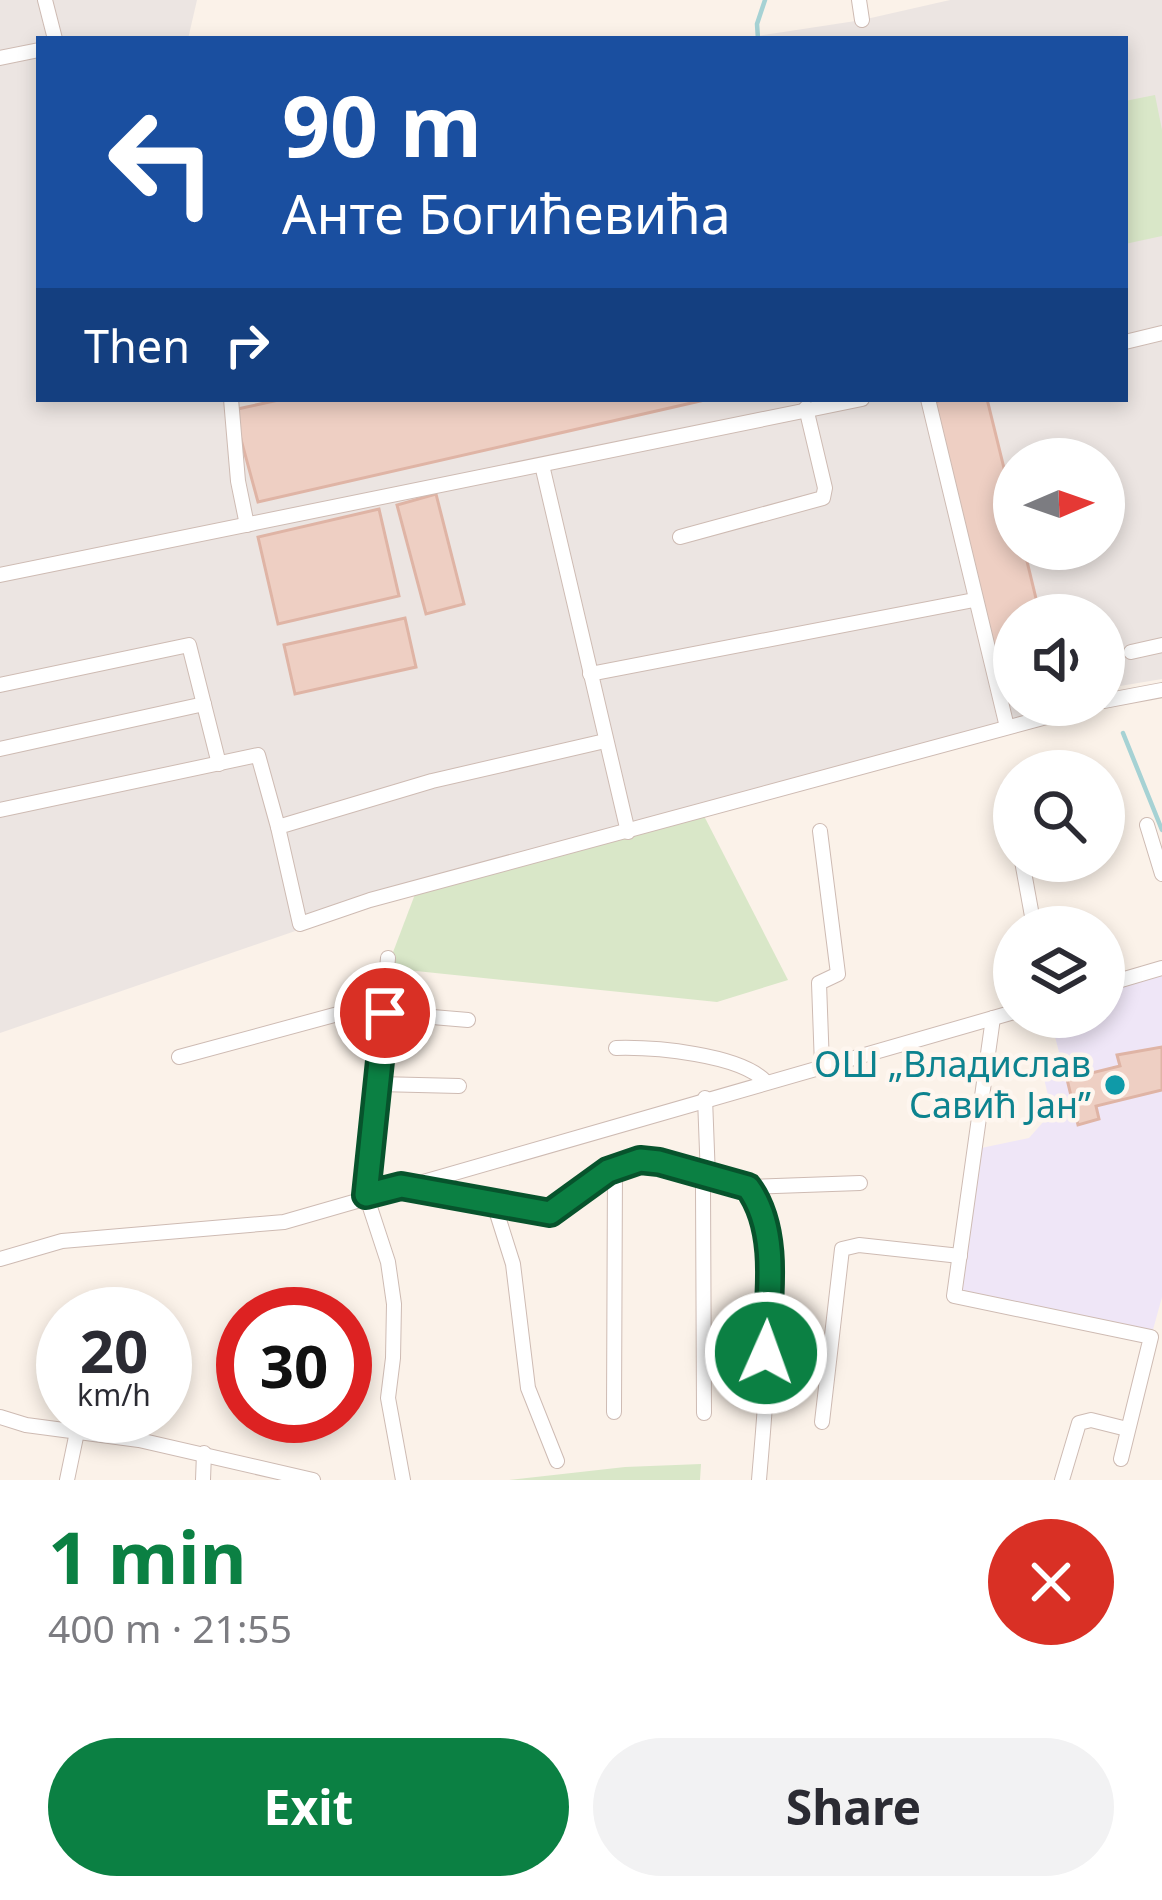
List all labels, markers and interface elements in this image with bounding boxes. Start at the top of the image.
text: 90 m [282,67,482,182]
icon: left [84,84,240,240]
text: Анте Богићевића [282,176,731,250]
icon: right [214,312,280,378]
text: Then [84,315,190,376]
north arrow [993,438,1125,570]
map controls [993,438,1125,1038]
button: sound [993,594,1125,726]
button: search [993,750,1125,882]
button: layers [993,906,1125,1038]
pin [334,962,436,1064]
icon: arrive [352,980,418,1046]
place label: ОШ „Владислав Савић Јан” [814,1039,1091,1129]
marker: ОШ „Владислав Савић Јан” [1102,1072,1128,1098]
speed limit sign: 30 [216,1287,372,1443]
position arrow [703,1290,829,1416]
text: 20 [80,1309,148,1391]
text: km/h [77,1374,151,1415]
text: 1 min [48,1507,246,1605]
button: close [988,1519,1114,1645]
text: 400 m · 21:55 [48,1601,292,1654]
button: Exit [48,1738,569,1876]
button: Share [593,1738,1114,1876]

